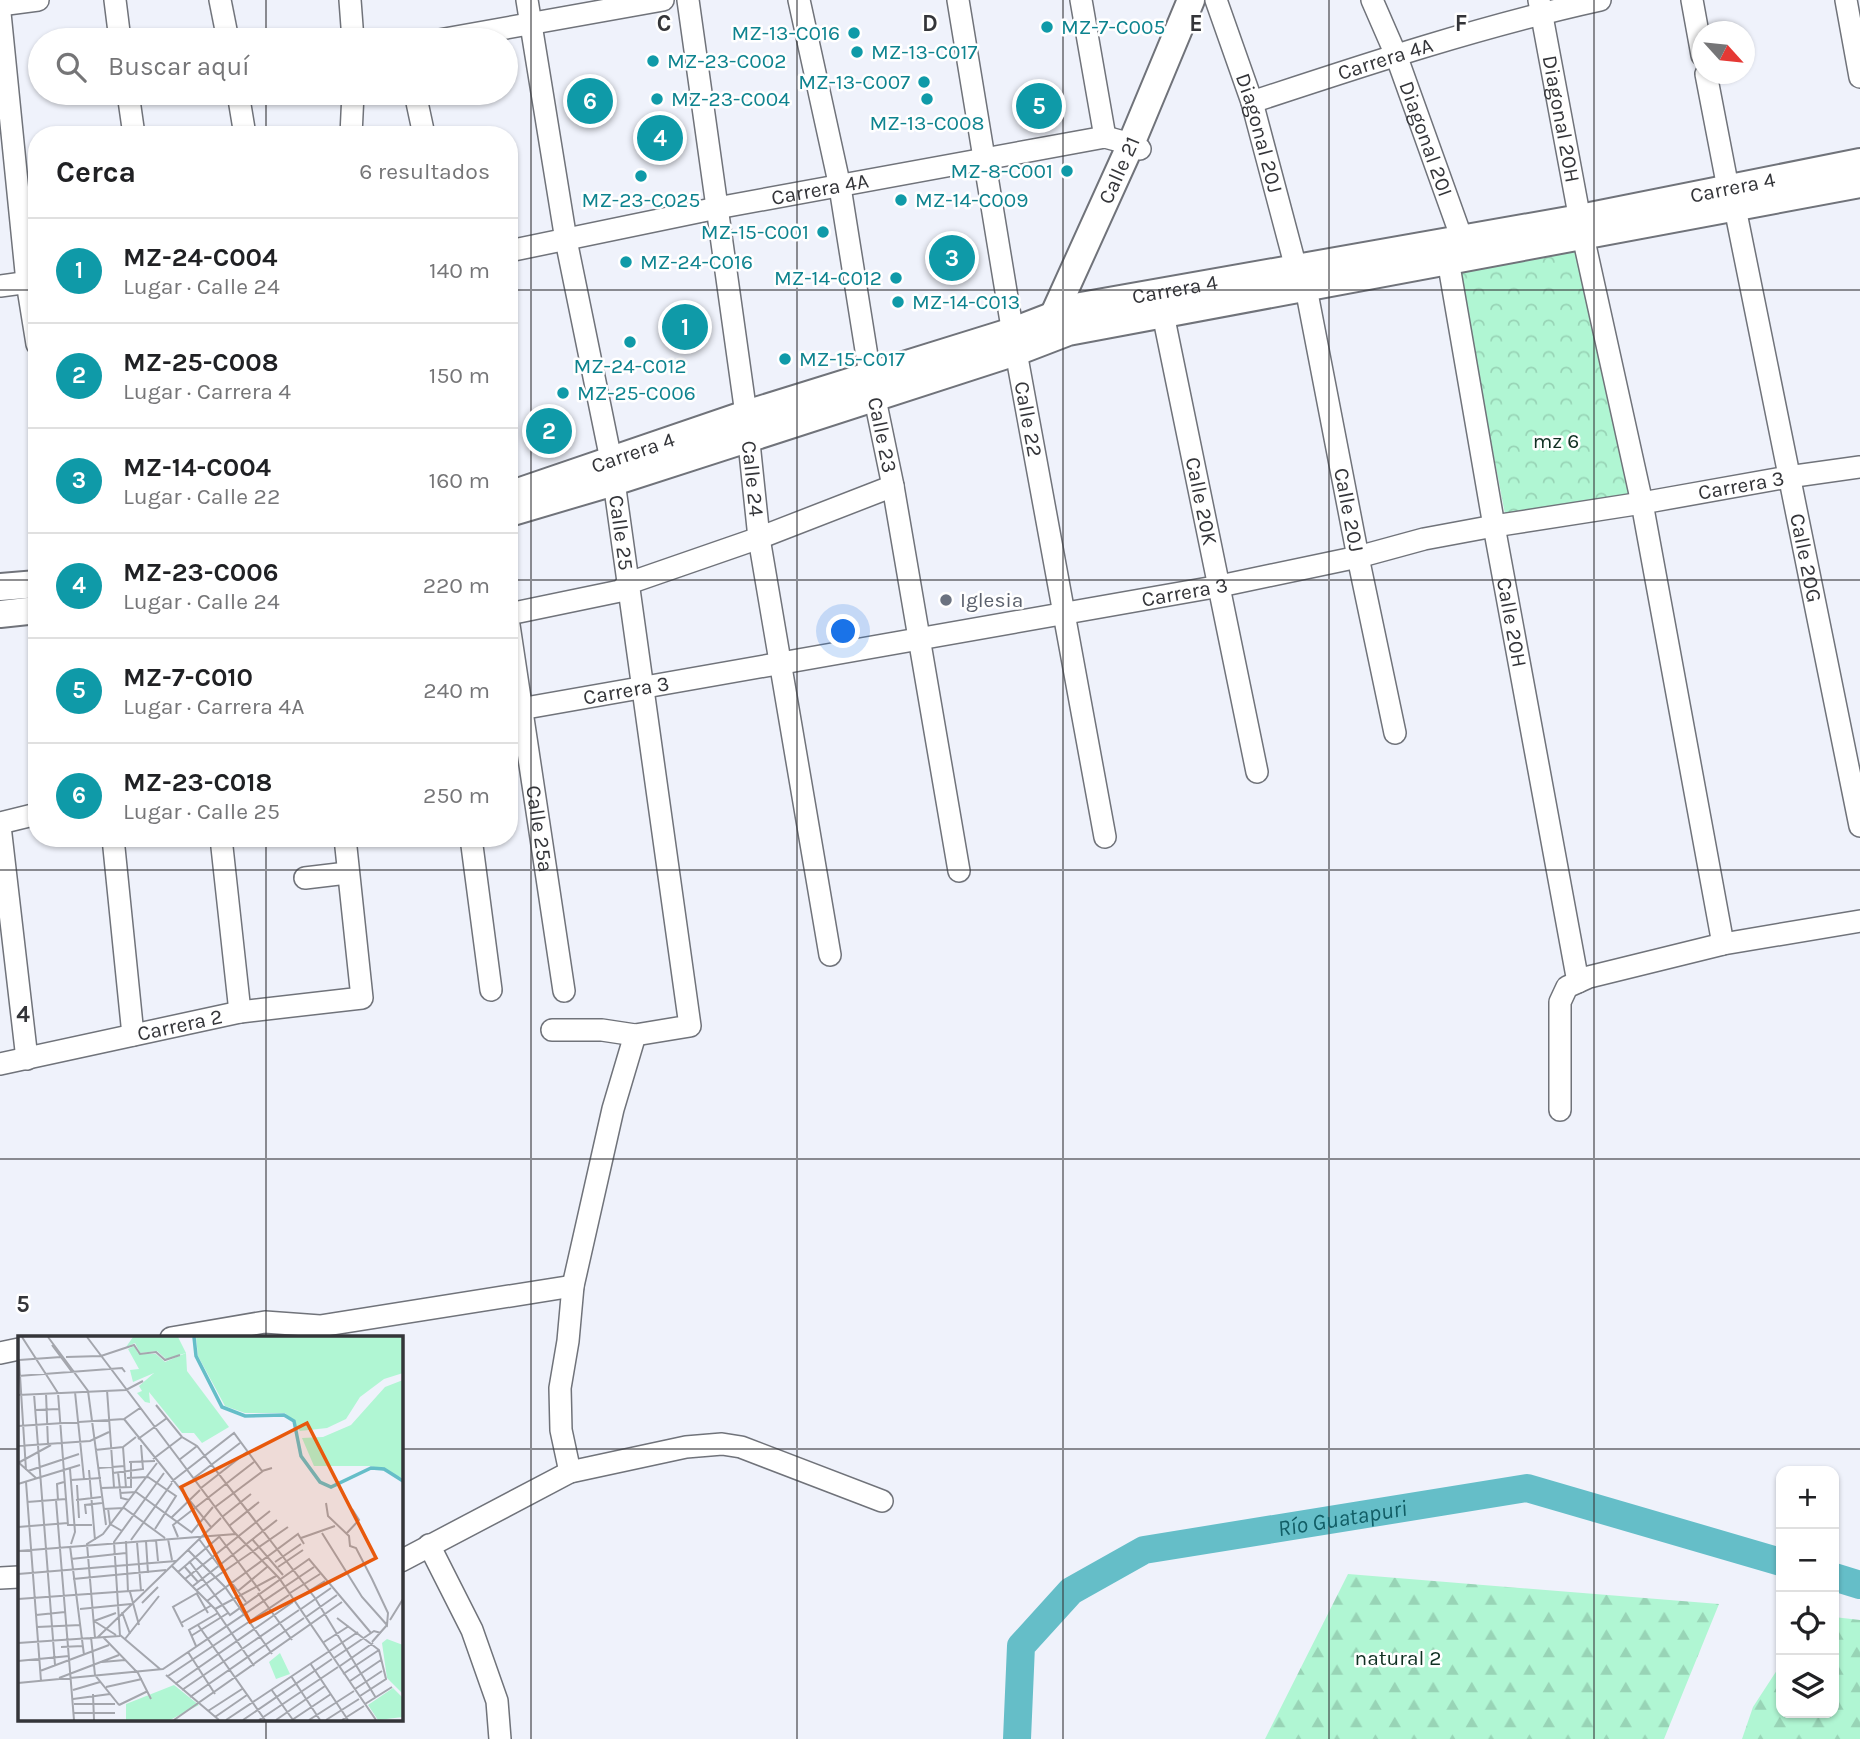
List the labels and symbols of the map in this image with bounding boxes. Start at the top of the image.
text: C [657,10,671,37]
text: D [922,10,938,37]
text: E [1189,10,1203,37]
text: F [1455,10,1467,37]
place label: MZ-7-C005 [1061,15,1165,39]
marker: MZ-7-C005 [1039,19,1055,35]
place label: MZ-13-C016 [732,21,840,45]
north arrow [1692,21,1755,84]
marker: MZ-13-C016 [846,25,862,41]
street label: Carrera 4A [1335,33,1436,85]
place label: MZ-13-C017 [871,40,977,64]
marker: MZ-13-C017 [849,44,865,60]
place label: MZ-23-C002 [667,49,786,73]
marker: MZ-23-C002 [645,53,661,69]
street label: Diagonal 20H [1538,53,1585,184]
place label: MZ-13-C007 [798,70,910,94]
street label: Diagonal 20J [1231,70,1288,195]
marker: MZ-13-C007 [916,74,932,90]
pin: 6 [567,75,613,127]
street label: Diagonal 20I [1394,78,1458,200]
pin: 5 [1016,80,1062,132]
place label: MZ-23-C004 [671,87,790,111]
marker: MZ-23-C004 [649,91,665,107]
marker: MZ-13-C008 [919,91,935,107]
place label: MZ-13-C008 [870,111,984,135]
pin: 4 [637,112,683,164]
street label: Calle 21 [1094,133,1145,208]
place label: MZ-8-C001 [951,159,1053,183]
marker: MZ-8-C001 [1059,163,1075,179]
street label: Carrera 4 [1688,167,1778,208]
marker: MZ-23-C025 [633,168,649,184]
street label: Carrera 4A [769,169,870,210]
place label: MZ-23-C025 [582,188,700,212]
place label: MZ-14-C009 [915,188,1028,212]
marker: MZ-14-C009 [893,192,909,208]
place label: MZ-15-C001 [701,220,809,244]
marker: MZ-15-C001 [815,224,831,240]
pin: 3 [929,232,975,284]
place label: MZ-24-C016 [640,250,753,274]
marker: MZ-24-C016 [618,254,634,270]
place label: MZ-14-C012 [774,266,882,290]
marker: MZ-14-C012 [888,270,904,286]
street label: Carrera 4 [1130,270,1220,309]
place label: MZ-14-C013 [912,290,1020,314]
marker: MZ-14-C013 [890,294,906,310]
pin: 1 [662,301,708,353]
marker: MZ-24-C012 [622,334,638,350]
place label: MZ-15-C017 [799,347,905,371]
marker: MZ-15-C017 [777,351,793,367]
place label: MZ-24-C012 [573,354,687,378]
street label: Calle 22 [1010,379,1047,459]
place label: MZ-25-C006 [577,381,696,405]
marker: MZ-25-C006 [555,385,571,401]
street label: Calle 23 [863,395,902,475]
pin: 2 [526,405,572,457]
street label: Carrera 4 [588,427,678,478]
park label: mz 6 [1533,429,1579,453]
street label: Calle 24 [737,440,769,518]
street label: Calle 20K [1181,455,1222,548]
street label: Calle 20J [1329,466,1369,554]
street label: Carrera 3 [1696,466,1786,505]
street label: Calle 25 [604,493,638,572]
street label: Calle 20G [1785,511,1826,604]
street label: Carrera 3 [1140,573,1230,612]
street label: Calle 20H [1492,576,1532,669]
place label: Iglesia [960,588,1023,612]
marker: Iglesia [938,592,954,608]
your location [826,614,860,648]
street label: Carrera 3 [581,671,671,710]
street label: Calle 25a [521,784,558,874]
text: 4 [16,1001,30,1028]
street label: Carrera 2 [135,1004,225,1046]
text: 5 [16,1291,30,1318]
inset map [18,1336,402,1722]
water label: Río Guatapuri [1276,1495,1409,1542]
park label: natural 2 [1354,1646,1442,1670]

